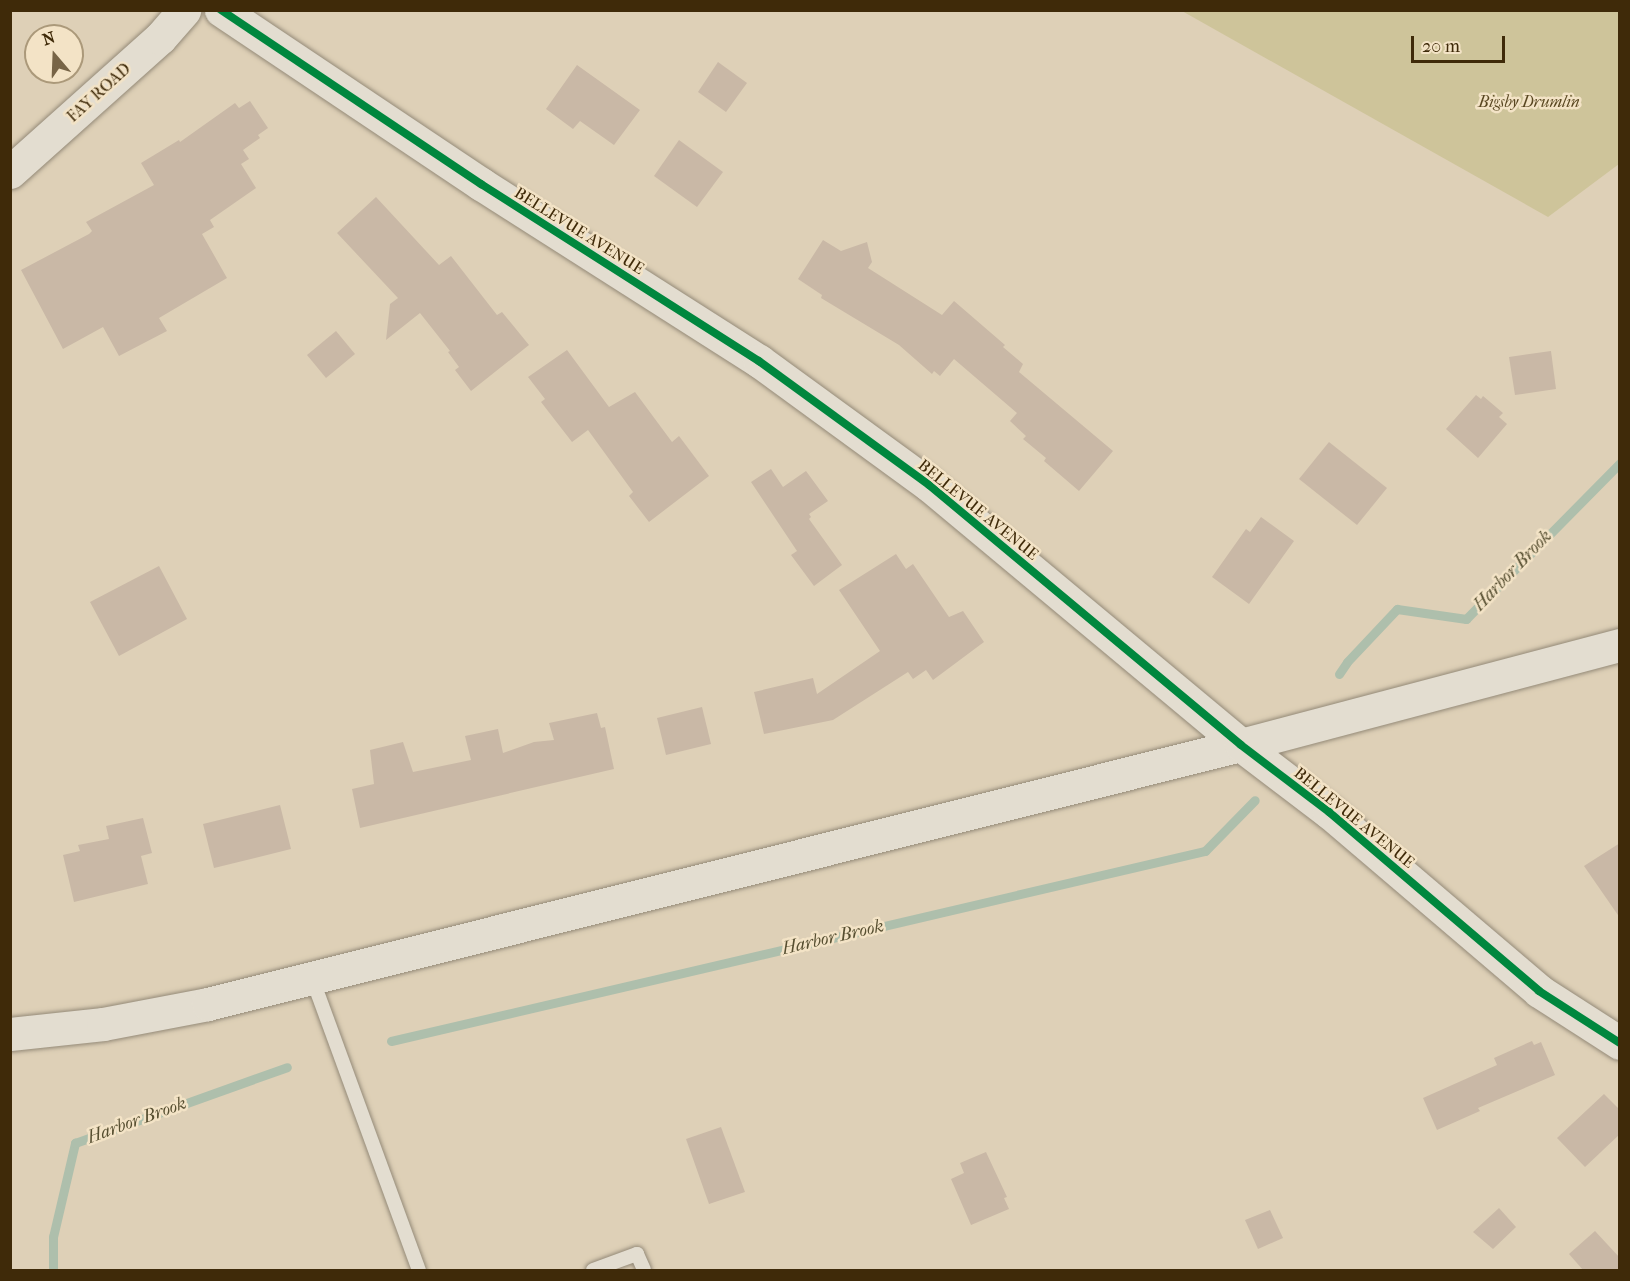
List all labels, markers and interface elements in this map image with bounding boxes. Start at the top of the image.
north arrow [24,24,84,84]
scale bar [1414,24,1508,62]
text: N [40,27,57,49]
text: 20 m [1422,36,1460,57]
street label: FAY ROAD [63,60,135,126]
park label: Bigsby Drumlin [1478,92,1580,112]
street label: BELLEVUE AVENUE [511,183,647,279]
street label: BELLEVUE AVENUE [914,456,1042,564]
water label: Harbor Brook [1469,526,1557,616]
street label: BELLEVUE AVENUE [1290,764,1418,872]
water label: Harbor Brook [780,916,886,960]
water label: Harbor Brook [84,1093,190,1149]

